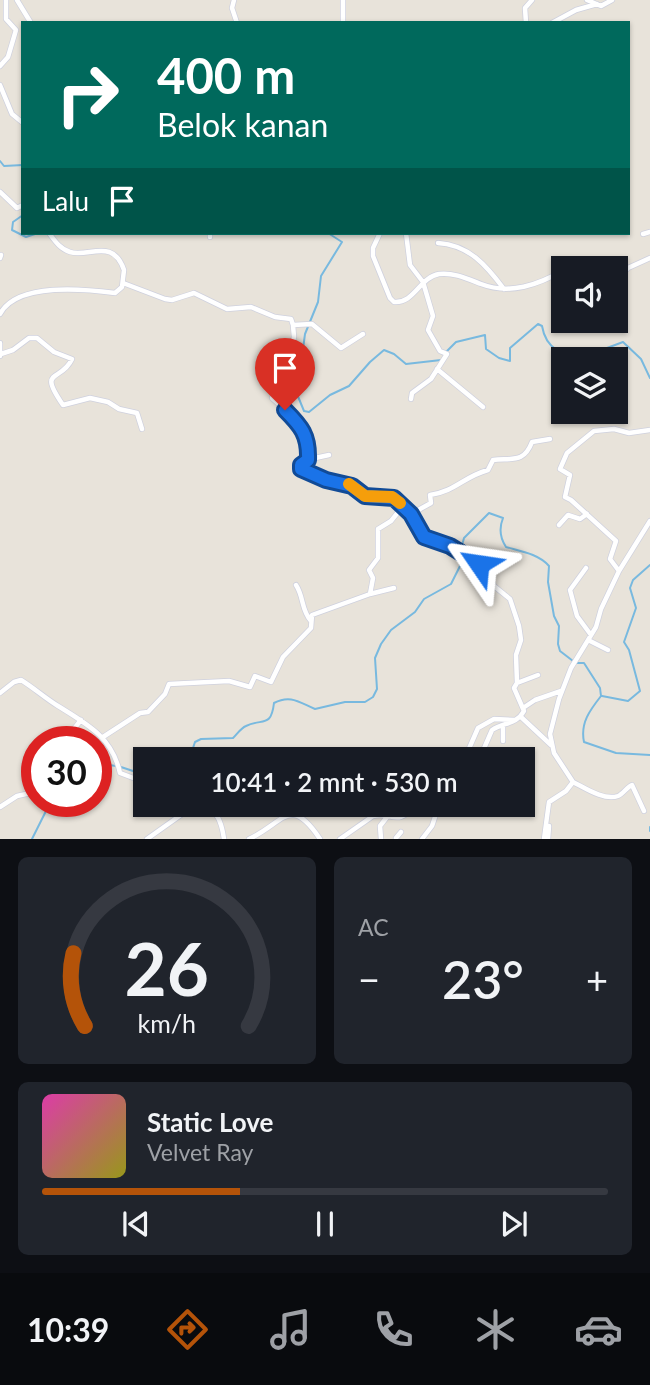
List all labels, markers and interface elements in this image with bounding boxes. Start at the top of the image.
text: 400 m [157,46,295,104]
icon: right [42,49,133,140]
text: Belok kanan [157,105,328,144]
icon: arrive [103,182,141,220]
text: Lalu [42,185,89,217]
map controls [551,256,628,424]
button: sound [551,256,628,333]
pin [255,338,315,410]
button: layers [551,347,628,424]
icon: arrive [266,349,304,387]
position arrow [442,527,516,601]
speed limit sign: 30 [21,726,112,817]
text: 10:41 · 2 mnt · 530 m [210,766,458,798]
text: AC [358,913,389,941]
text: 26 [125,925,209,1013]
text: 23° [442,948,524,1010]
text: − [358,956,380,1002]
text: + [586,956,608,1002]
text: km/h [138,1008,196,1038]
text: Static Love [147,1106,274,1138]
text: Velvet Ray [147,1138,253,1166]
icon: previous [117,1205,155,1243]
icon: pause [306,1205,344,1243]
icon: next [495,1205,533,1243]
icon: directions [163,1305,212,1354]
icon: music [266,1305,315,1354]
icon: phone [369,1305,418,1354]
icon: climate [471,1305,520,1354]
icon: car [574,1305,623,1354]
text: 10:39 [27,1310,109,1349]

